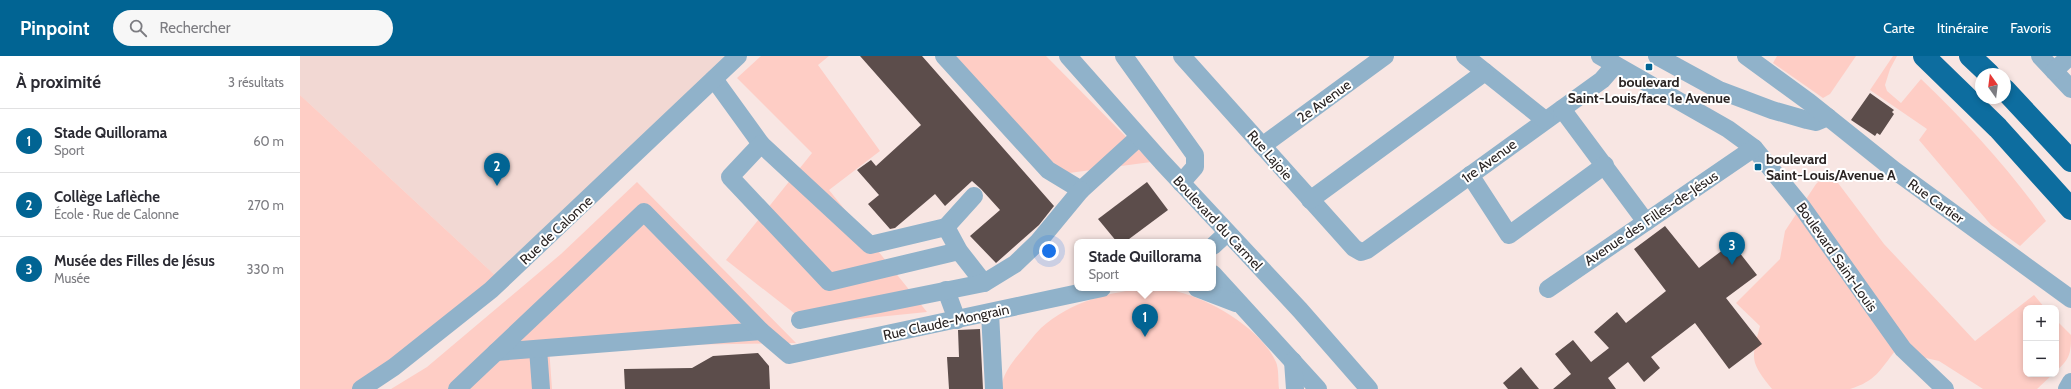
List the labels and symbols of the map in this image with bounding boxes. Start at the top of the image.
marker: boulevard Saint-Louis/face 1e Avenue [1644,62,1654,72]
north arrow [1975,68,2011,104]
place label: boulevard Saint-Louis/face 1e Avenue [1568,73,1730,107]
street label: 2e Avenue [1294,75,1354,127]
street label: Rue Lajoie [1243,126,1297,184]
street label: 1re Avenue [1458,135,1520,187]
place label: boulevard Saint-Louis/Avenue A [1766,150,1896,184]
pin: 2 [484,153,510,186]
marker: boulevard Saint-Louis/Avenue A [1753,162,1763,172]
street label: Avenue des Filles-de-Jésus [1581,166,1721,269]
street label: Boulevard du Carmel [1169,172,1267,275]
street label: Rue Cartier [1904,175,1968,228]
street label: Rue de Calonne [516,192,596,268]
street label: Boulevard Saint-Louis [1793,199,1882,315]
pin: 3 [1719,232,1745,265]
your location [1039,241,1059,261]
street label: Rue Claude-Mongrain [881,300,1011,344]
pin: 1 [1132,304,1158,337]

